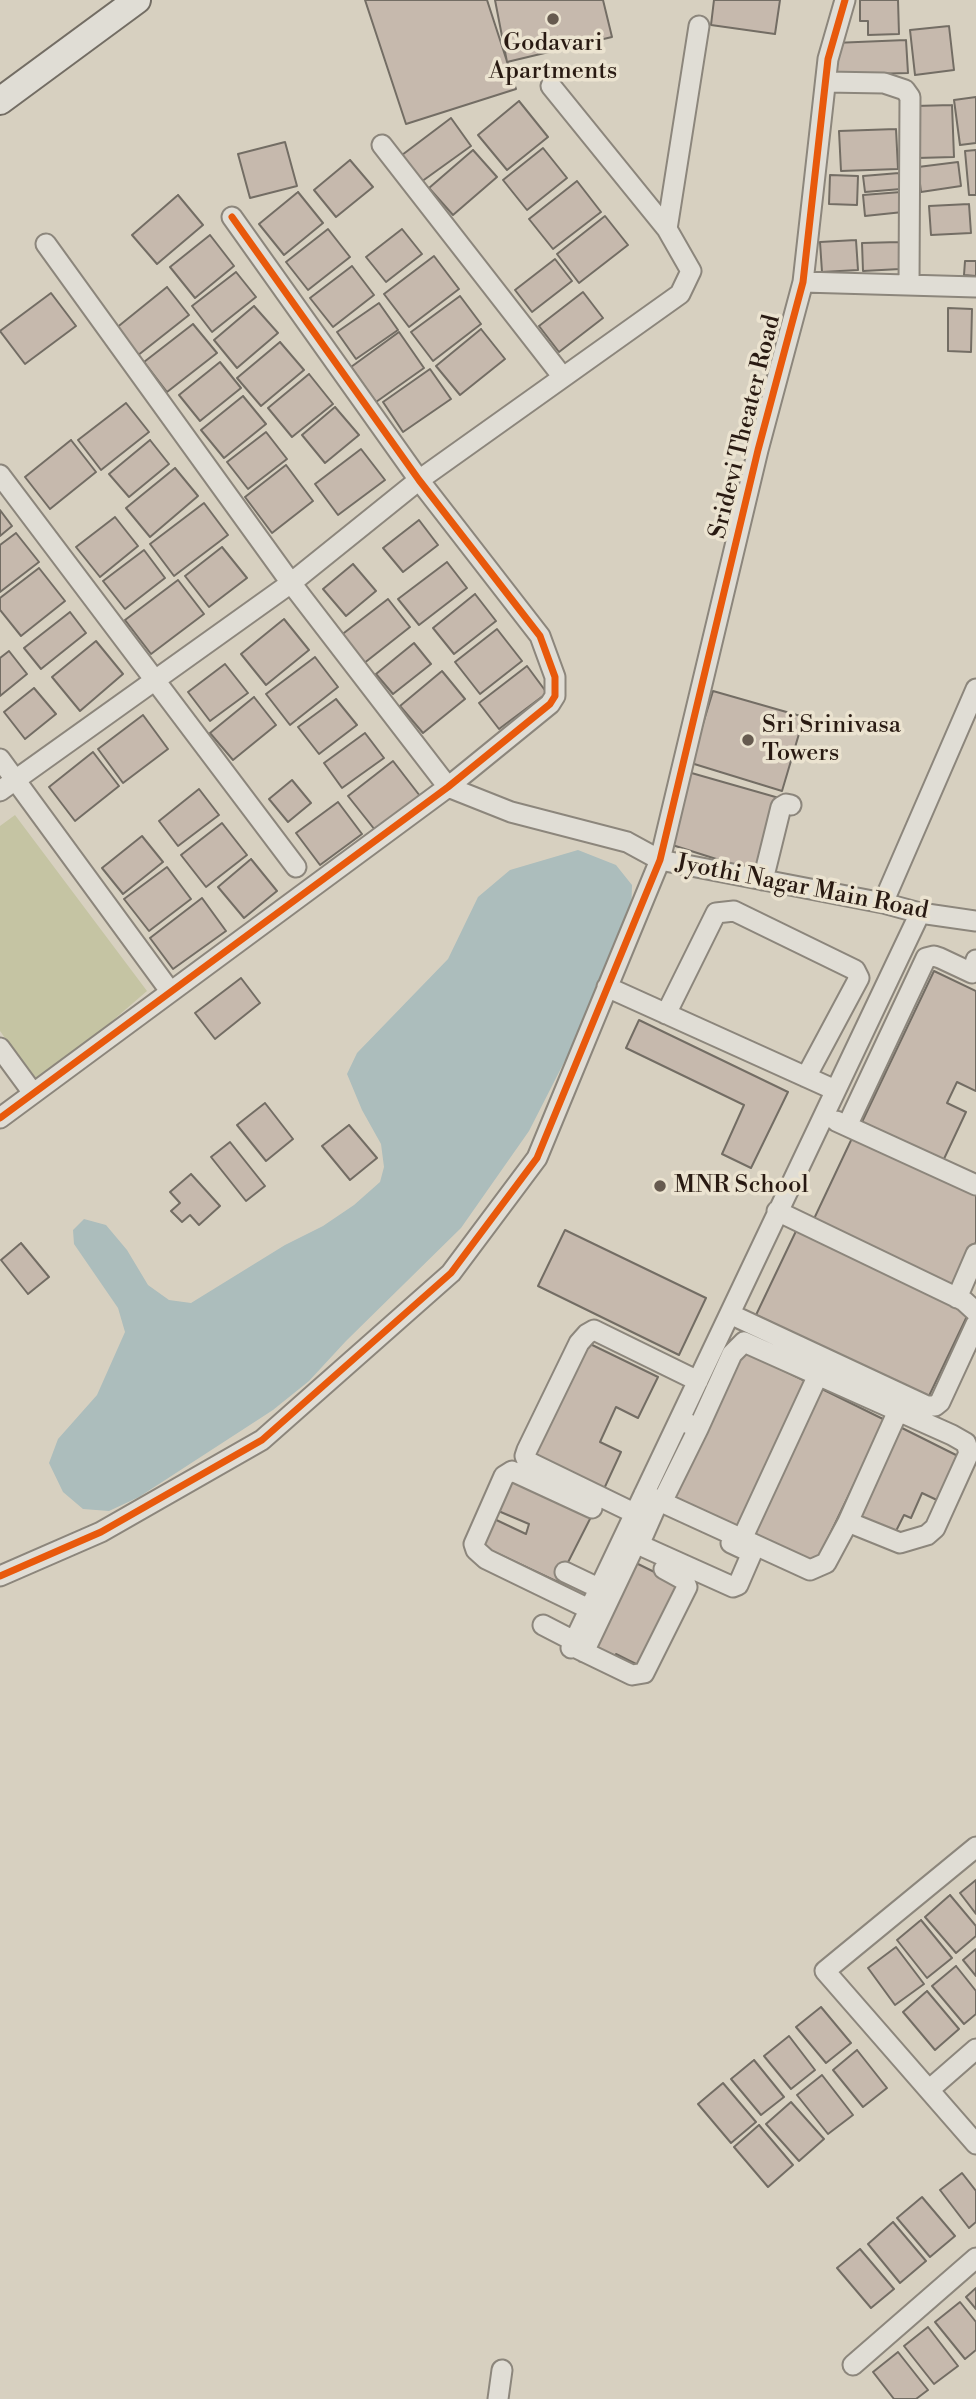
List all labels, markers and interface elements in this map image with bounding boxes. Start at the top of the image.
marker: Godavari Apartments [545,11,561,27]
place label: Godavari Apartments [489,30,617,86]
street label: Sridevi Theater Road [704,312,788,542]
place label: Sri Srinivasa Towers [762,712,901,768]
marker: Sri Srinivasa Towers [740,732,756,748]
street label: Jyothi Nagar Main Road [673,849,931,927]
place label: MNR School [674,1172,809,1200]
marker: MNR School [652,1178,668,1194]

